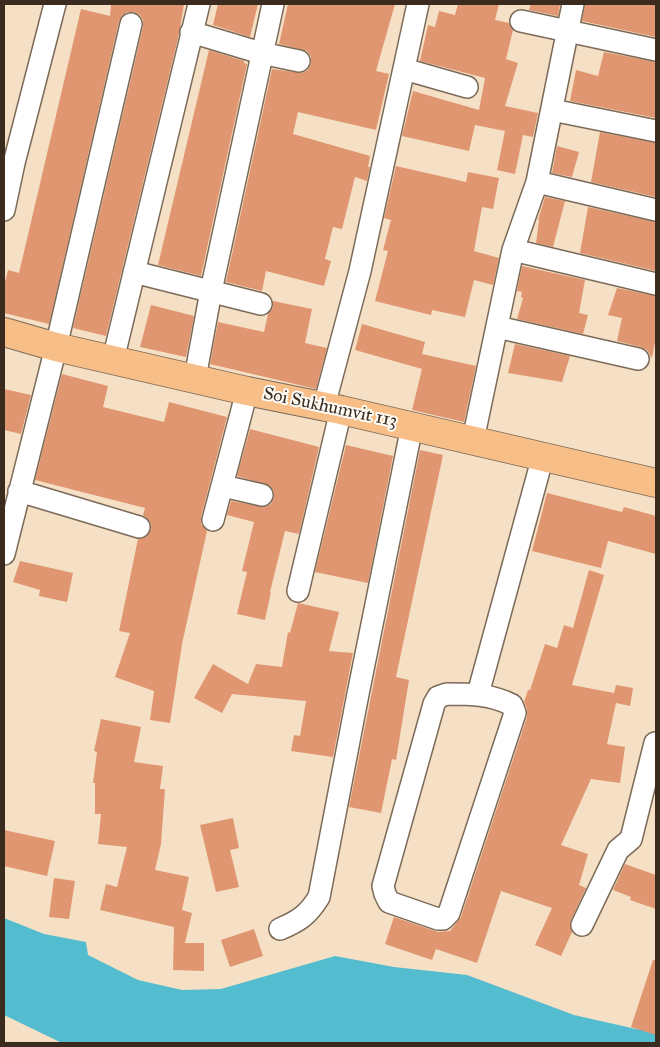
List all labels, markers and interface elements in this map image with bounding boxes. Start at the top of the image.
street label: Soi Sukhumvit 113 [261,383,399,433]

